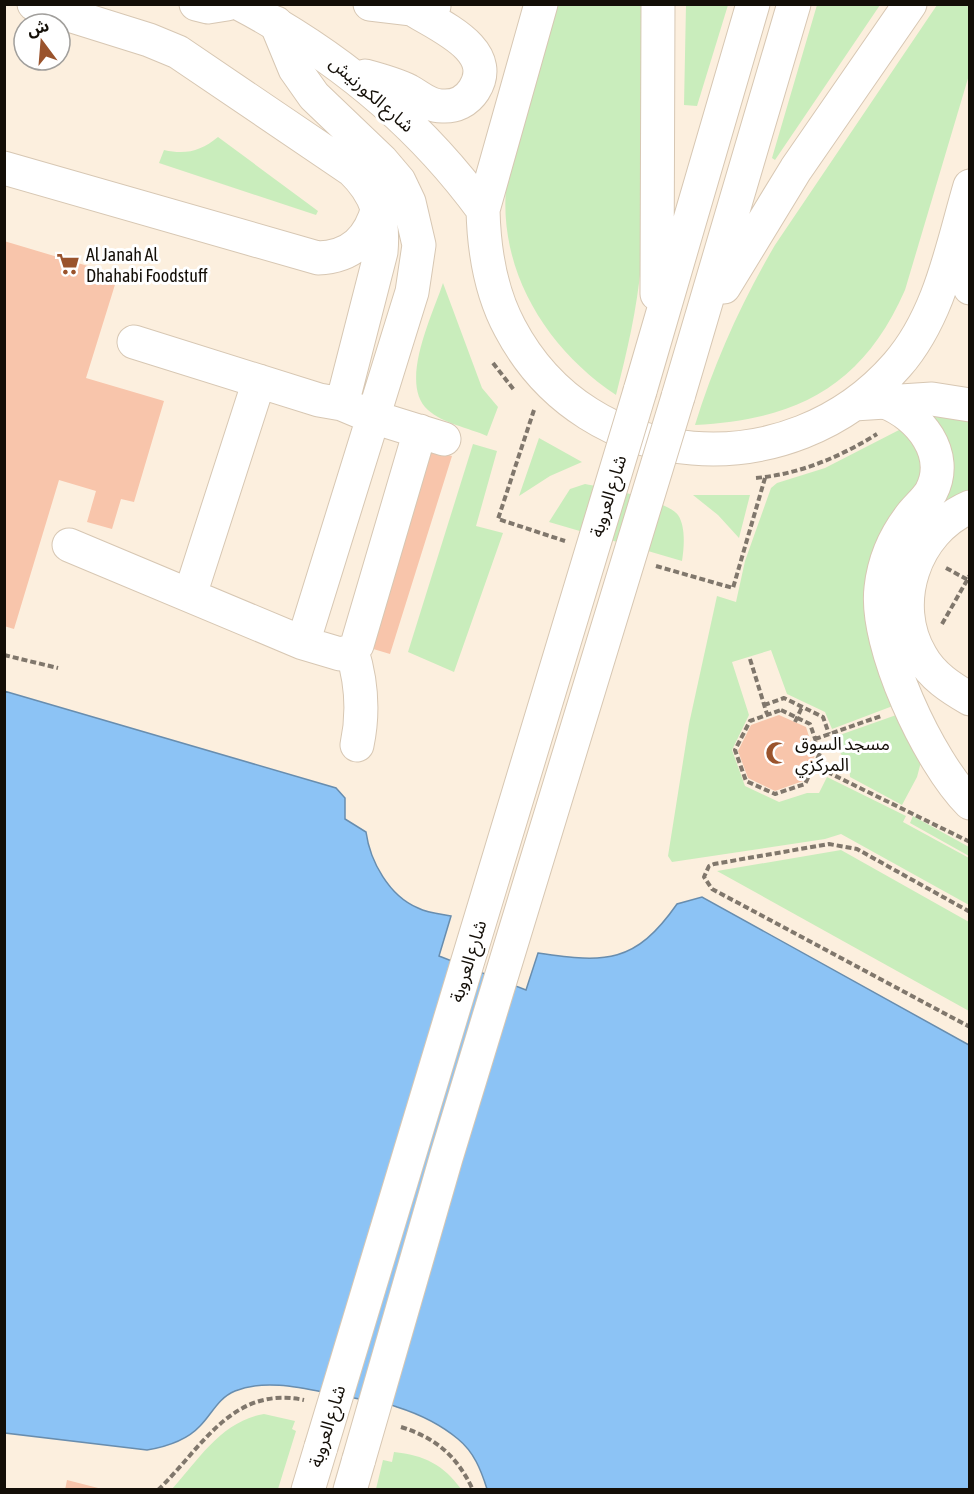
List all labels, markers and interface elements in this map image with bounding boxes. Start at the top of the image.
north arrow [12,12,72,72]
text: ش [25,16,51,40]
street label: شارع الكورنيش [323,52,418,139]
place label: Al Janah Al Dhahabi Foodstuff [86,244,208,286]
supermarket icon: Al Janah Al Dhahabi Foodstuff [55,251,81,277]
street label: شارع العروبة [586,452,634,541]
place label: مسجد السوق المركزي [795,733,890,778]
mosque icon: مسجد السوق المركزي [764,740,790,766]
street label: شارع العروبة [446,917,494,1006]
street label: شارع العروبة [305,1382,353,1471]

